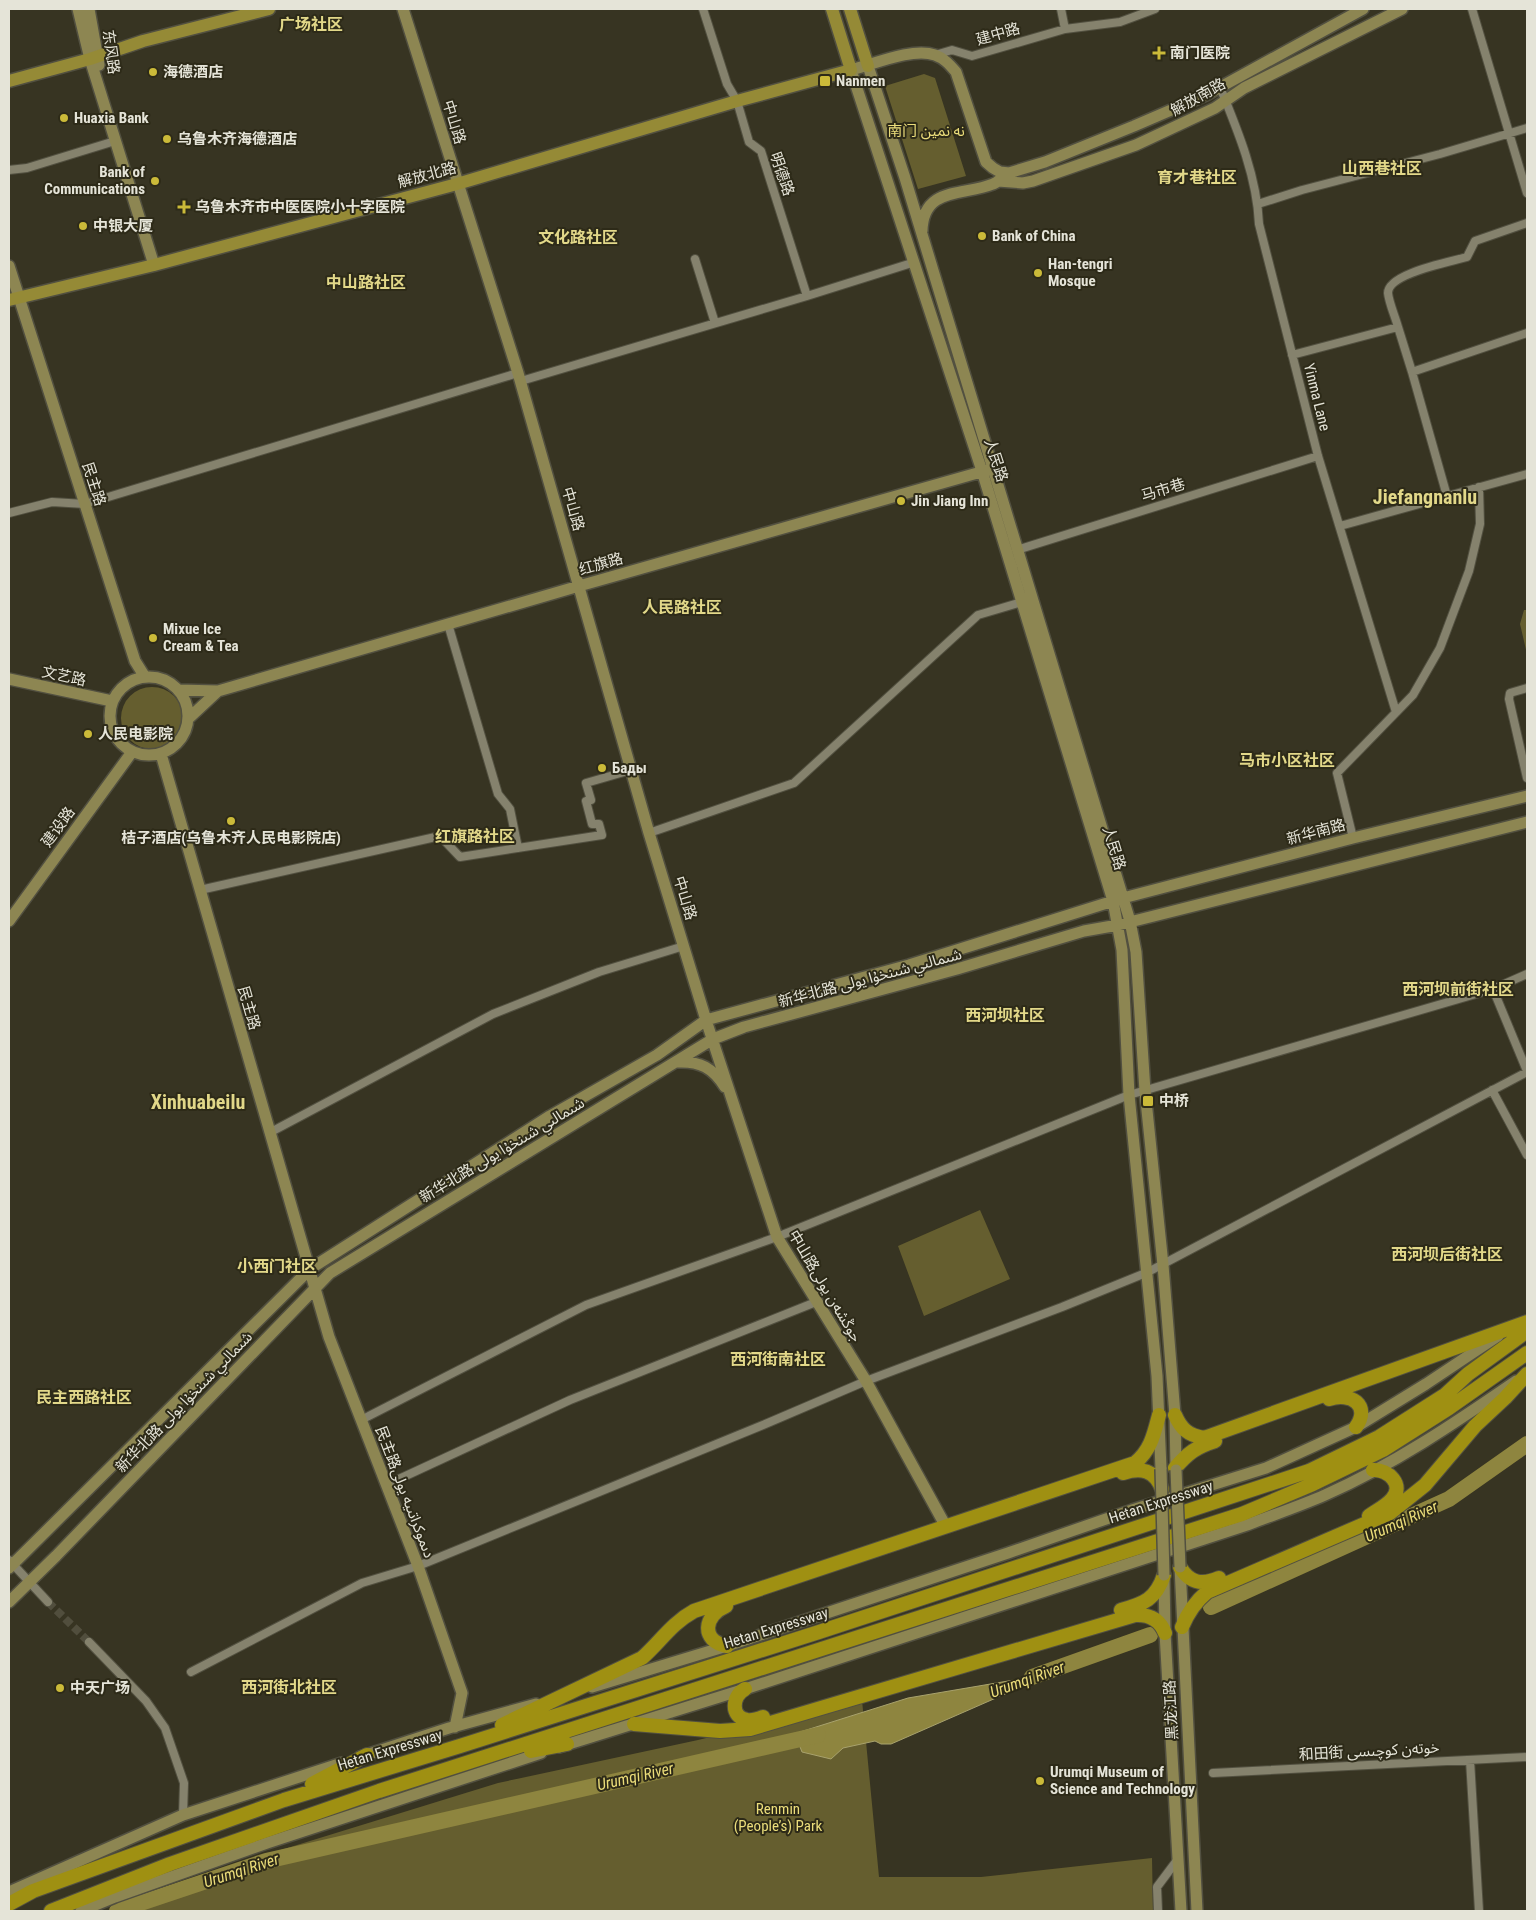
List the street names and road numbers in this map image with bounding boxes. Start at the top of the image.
street label: 建中路 [974,19,1022,49]
street label: 东风路 [99,28,123,76]
street label: 解放南路 [1167,75,1229,119]
street label: 中山路 [439,98,469,146]
street label: 明德路 [766,150,798,198]
street label: 解放北路 [396,159,458,191]
street label: Yinma Lane [1300,361,1334,433]
street label: 人民路 [980,436,1012,484]
street label: 民主路 [78,460,110,508]
street label: 马市巷 [1139,475,1187,505]
street label: 中山路 [558,485,588,533]
street label: 红旗路 [577,549,625,579]
street label: 文艺路 [40,663,88,689]
street label: 建设路 [37,804,79,850]
street label: 新华南路 [1285,816,1347,848]
street label: 人民路 [1099,824,1129,872]
street label: 中山路 [670,874,700,922]
street label: 新华北路 شىمالىي شىنخۇا يولى [776,945,965,1014]
street label: 民主路 [234,984,264,1032]
street label: 新华北路 شىمالىي شىنخۇا يولى [416,1093,589,1209]
street label: 中山路جوڭشەن يولى [784,1227,866,1345]
street label: 新华北路 شىمالىي شىنخۇا يولى [112,1328,258,1478]
street label: 民主路دىموكراتىيە يولى [372,1424,438,1560]
street label: Hetan Expressway [1107,1477,1215,1527]
street label: Hetan Expressway [722,1604,830,1652]
street label: 黑龙江路 [1160,1680,1182,1740]
street label: Hetan Expressway [336,1726,444,1774]
street label: 和田街 خوتەن كوچىسى [1298,1738,1440,1765]

